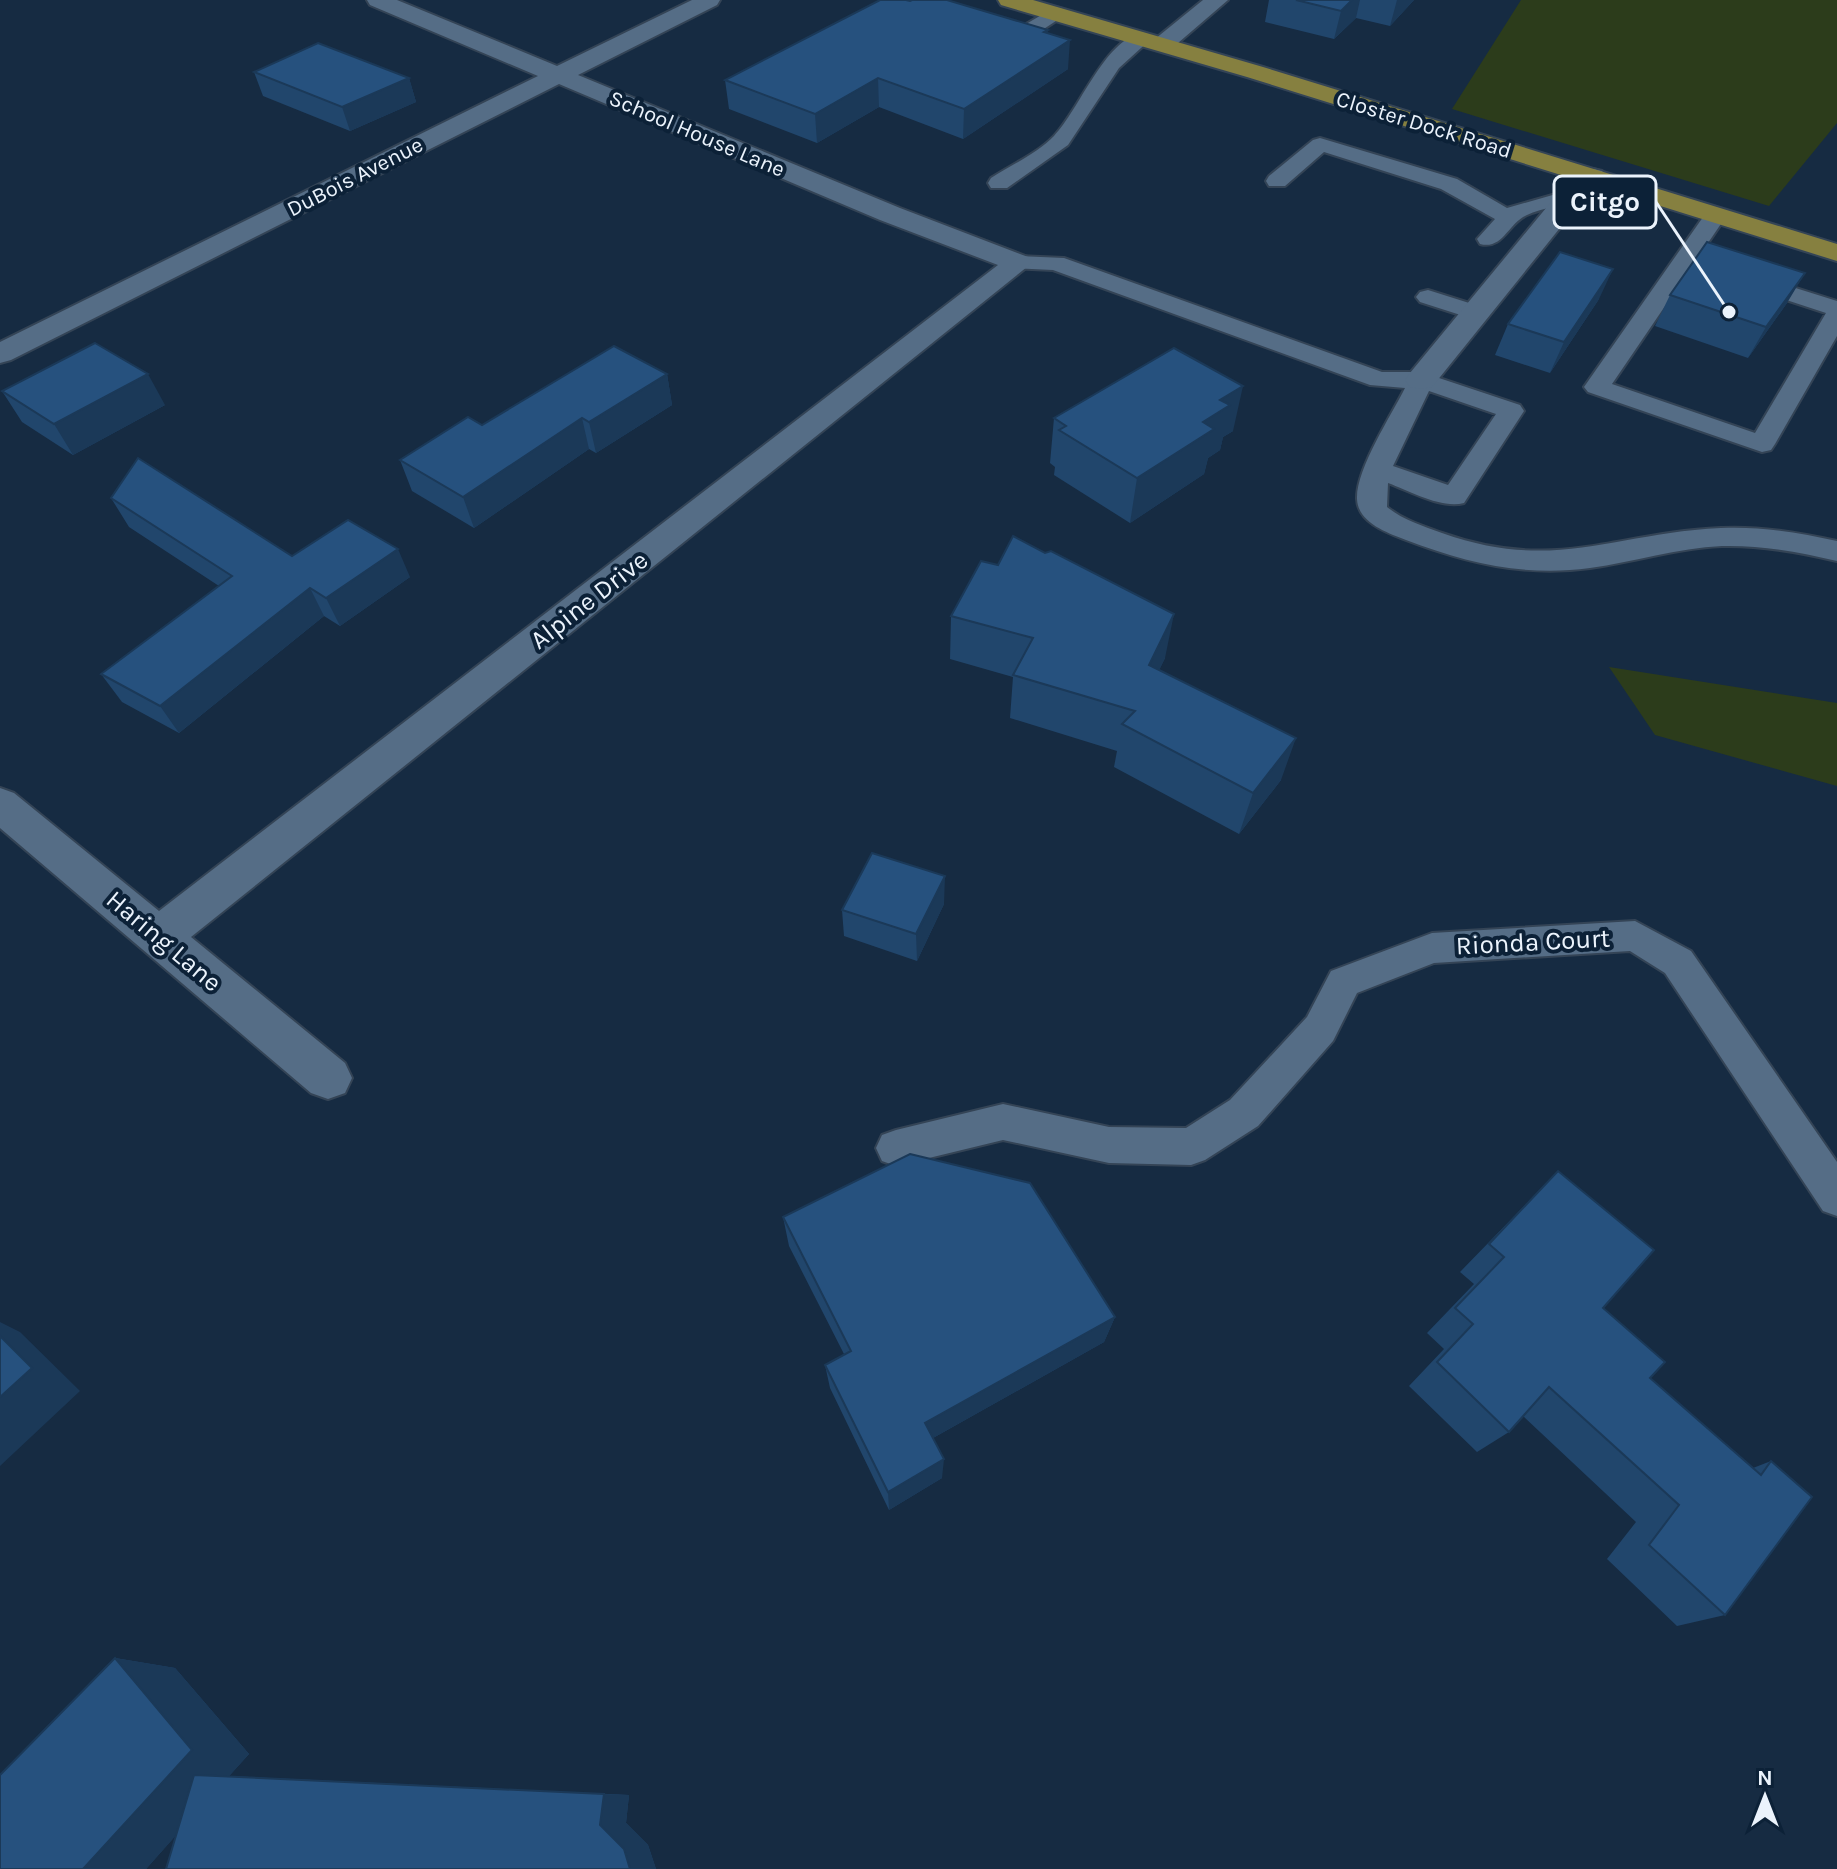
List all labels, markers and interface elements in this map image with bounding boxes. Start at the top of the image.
street label: School House Lane [605,85,789,183]
street label: Closter Dock Road [1333,86,1515,164]
street label: DuBois Avenue [283,132,427,222]
callout: Citgo [1554,176,1656,228]
text: Citgo [1570,185,1640,218]
street label: Alpine Drive [524,544,654,656]
street label: Haring Lane [100,884,228,998]
street label: Rionda Court [1455,922,1611,962]
north arrow [1725,1757,1805,1837]
text: N [1757,1765,1773,1791]

